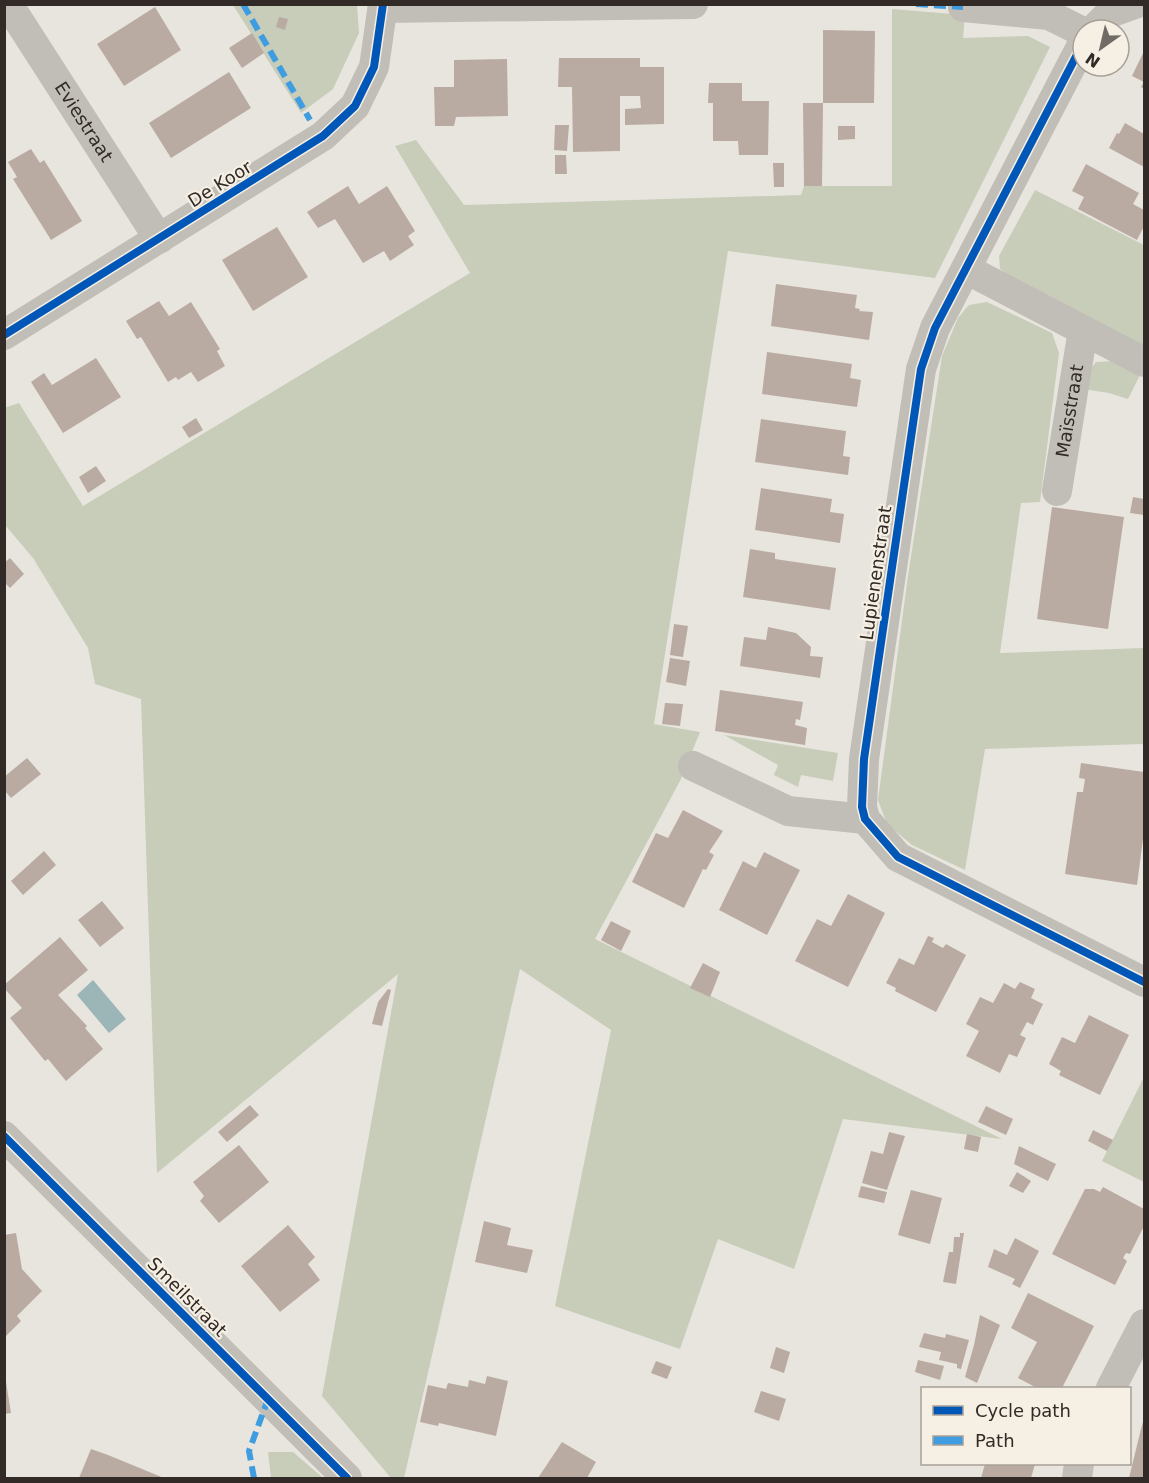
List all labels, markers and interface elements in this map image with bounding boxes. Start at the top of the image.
north arrow [1071,18,1131,78]
text: N [1082,48,1104,72]
street label: Eviestraat [51,78,118,166]
street label: De Koor [184,156,256,211]
street label: Maïsstraat [1052,363,1087,459]
street label: Lupienenstraat [856,504,895,641]
street label: Smeilstraat [144,1253,231,1340]
legend [921,1387,1131,1465]
text: Cycle path [975,1400,1071,1421]
text: Path [975,1430,1015,1451]

